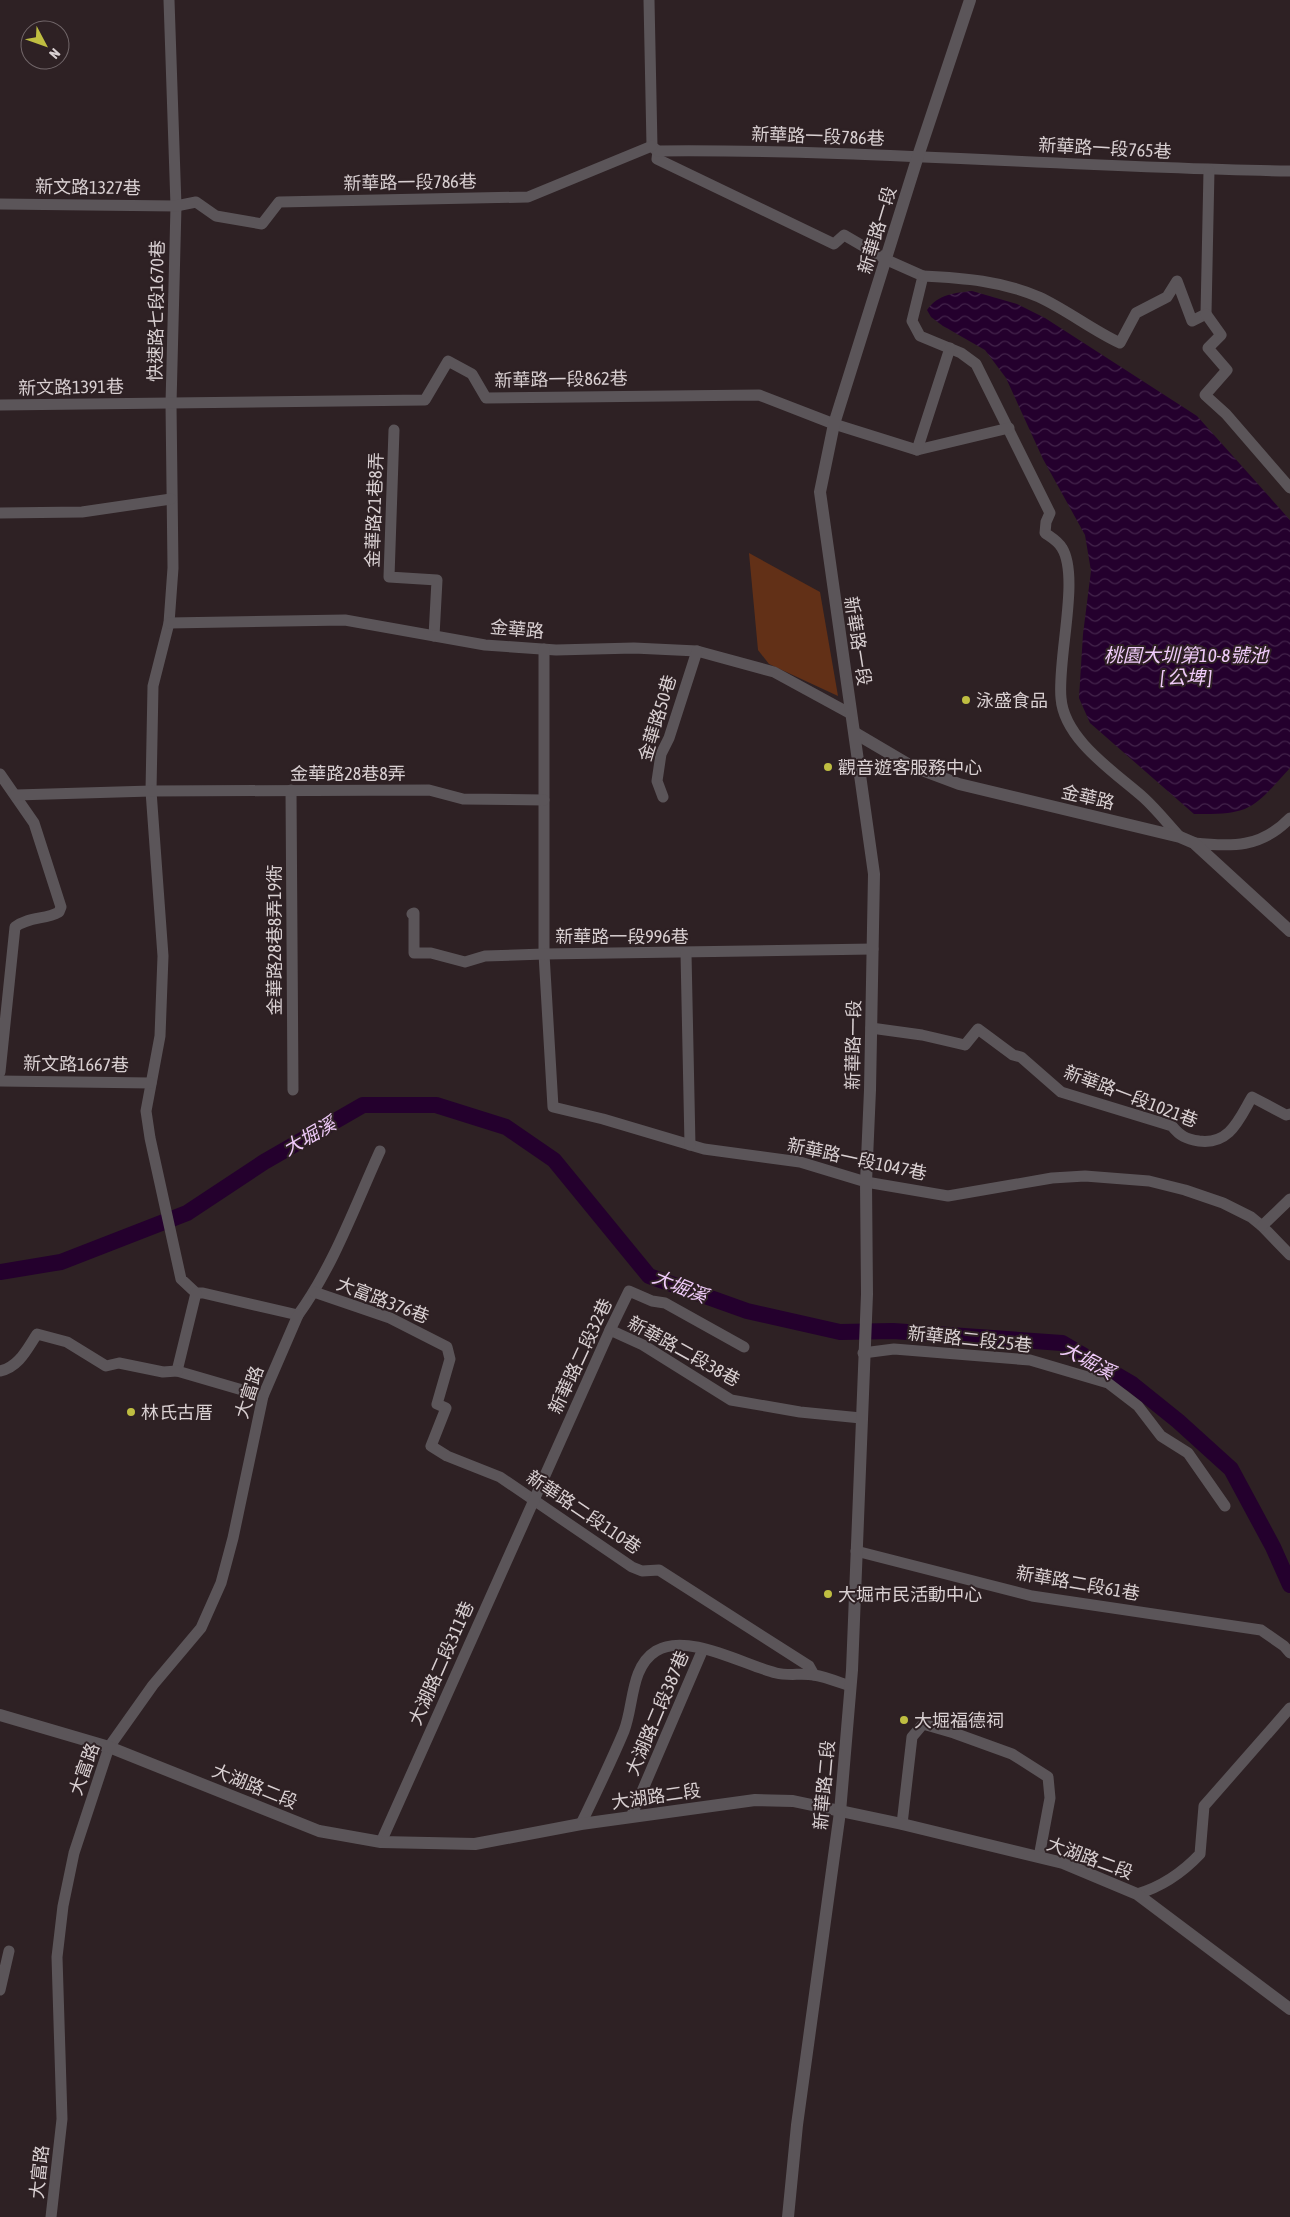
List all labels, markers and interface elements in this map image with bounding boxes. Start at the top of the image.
north arrow [20,20,70,70]
text: N [46,45,64,62]
street label: 新華路一段786巷 [751,123,885,149]
street label: 新華路一段765巷 [1038,134,1172,162]
street label: 新華路一段786巷 [343,170,477,194]
street label: 新文路1327巷 [35,176,141,198]
street label: 新華路一段 [854,184,900,276]
street label: 快速路七段1670巷 [144,240,168,382]
street label: 新華路一段862巷 [494,367,628,391]
street label: 新文路1391巷 [18,376,124,398]
street label: 金華路21巷8弄 [361,452,387,568]
street label: 新華路一段 [841,595,875,687]
street label: 金華路 [489,616,545,642]
water label: 桃園大圳第10-8號池 [ 公埤 ] [1104,644,1270,688]
street label: 金華路50巷 [634,672,680,764]
place label: 泳盛食品 [976,690,1048,711]
marker: 泳盛食品 [960,694,972,706]
place label: 觀音遊客服務中心 [838,757,982,778]
marker: 觀音遊客服務中心 [822,761,834,773]
street label: 金華路28巷8弄 [290,763,406,784]
street label: 金華路 [1059,781,1117,813]
street label: 金華路28巷8弄19衖 [264,865,285,1015]
street label: 新華路一段996巷 [555,926,689,947]
street label: 新華路一段 [842,1000,864,1090]
street label: 新文路1667巷 [23,1053,129,1075]
street label: 新華路一段1021巷 [1061,1061,1201,1131]
water label: 大堀溪 [279,1111,342,1160]
street label: 新華路一段1047巷 [785,1134,929,1184]
water label: 大堀溪 [649,1265,713,1308]
street label: 大富路376巷 [334,1273,432,1327]
street label: 新華路二段32巷 [544,1295,616,1417]
street label: 新華路二段38巷 [624,1312,744,1390]
street label: 新華路二段25巷 [907,1322,1033,1356]
water label: 大堀溪 [1058,1337,1121,1384]
street label: 大富路 [231,1363,267,1421]
place label: 林氏古厝 [141,1402,213,1423]
marker: 林氏古厝 [125,1406,137,1418]
street label: 新華路二段110巷 [523,1466,645,1558]
street label: 新華路二段61巷 [1015,1562,1141,1604]
place label: 大堀市民活動中心 [838,1584,982,1605]
marker: 大堀市民活動中心 [822,1588,834,1600]
street label: 大湖路二段311巷 [404,1598,478,1728]
street label: 大湖路二段387巷 [621,1648,693,1778]
place label: 大堀福德祠 [914,1710,1004,1731]
marker: 大堀福德祠 [898,1714,910,1726]
street label: 新華路二段 [810,1739,838,1831]
street label: 大富路 [65,1740,103,1798]
street label: 大湖路二段 [209,1759,301,1813]
street label: 大湖路二段 [610,1779,702,1813]
street label: 大湖路二段 [1044,1833,1136,1883]
street label: 大富路 [26,2144,52,2200]

